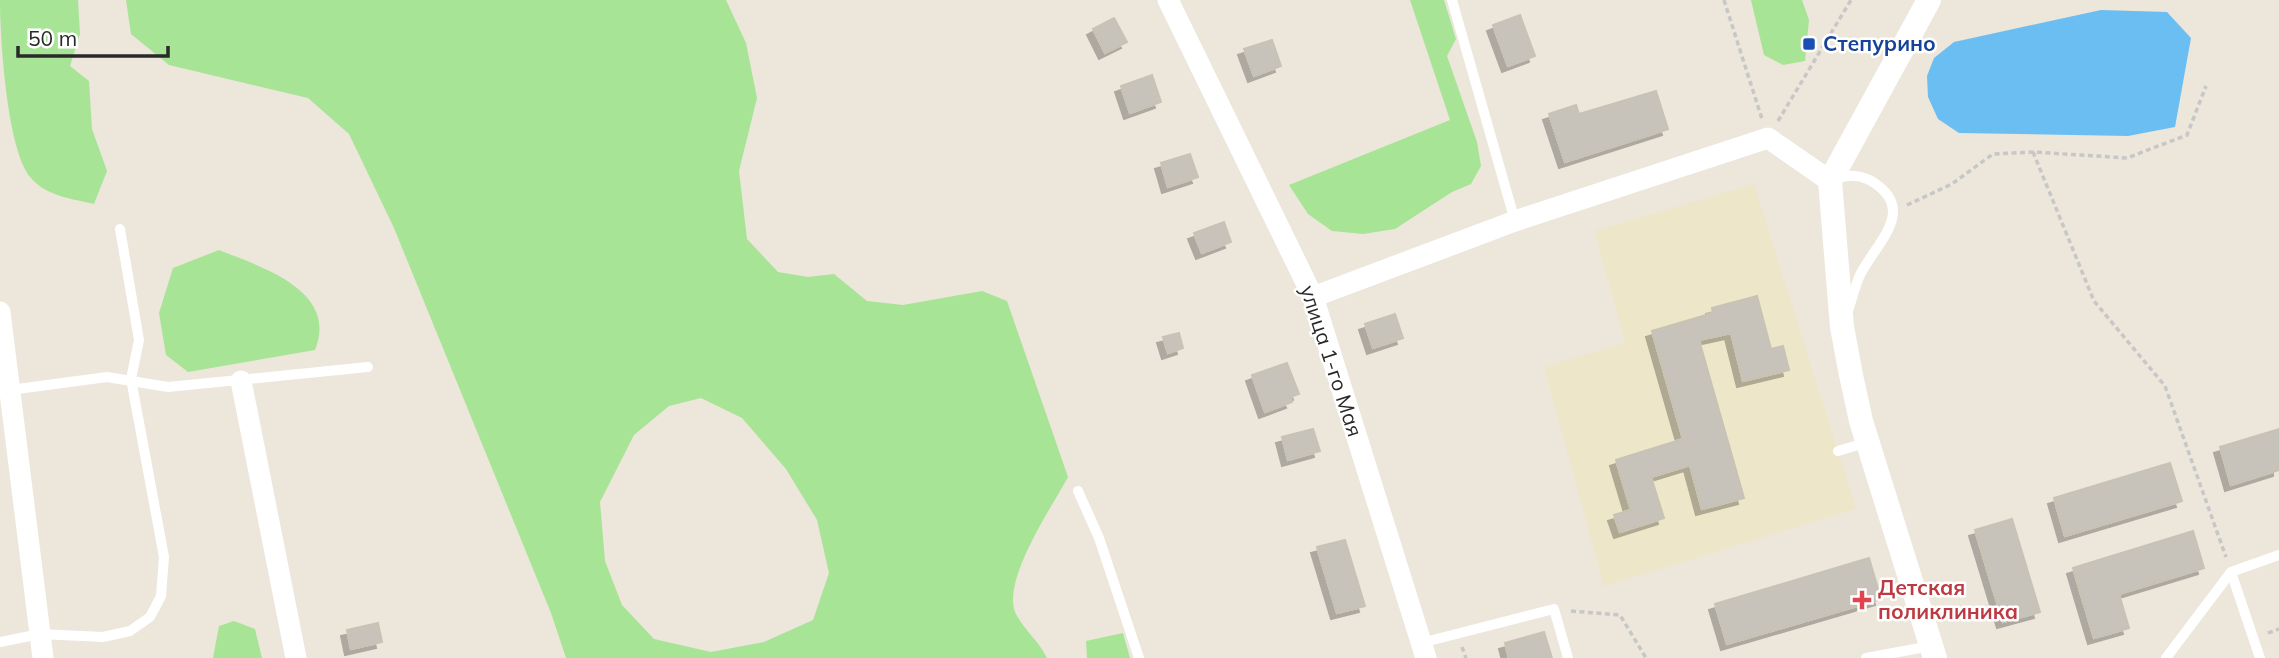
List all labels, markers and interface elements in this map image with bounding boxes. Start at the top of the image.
scale bar [18,14,168,58]
text: 50 m [28,25,77,51]
place label: Степурино [1823,30,1936,56]
marker: Степурино [1801,36,1817,52]
street label: улица 1-го Мая [1295,282,1369,440]
place label: Детская поликлиника [1878,574,2018,624]
marker: Детская поликлиника [1852,590,1872,610]

